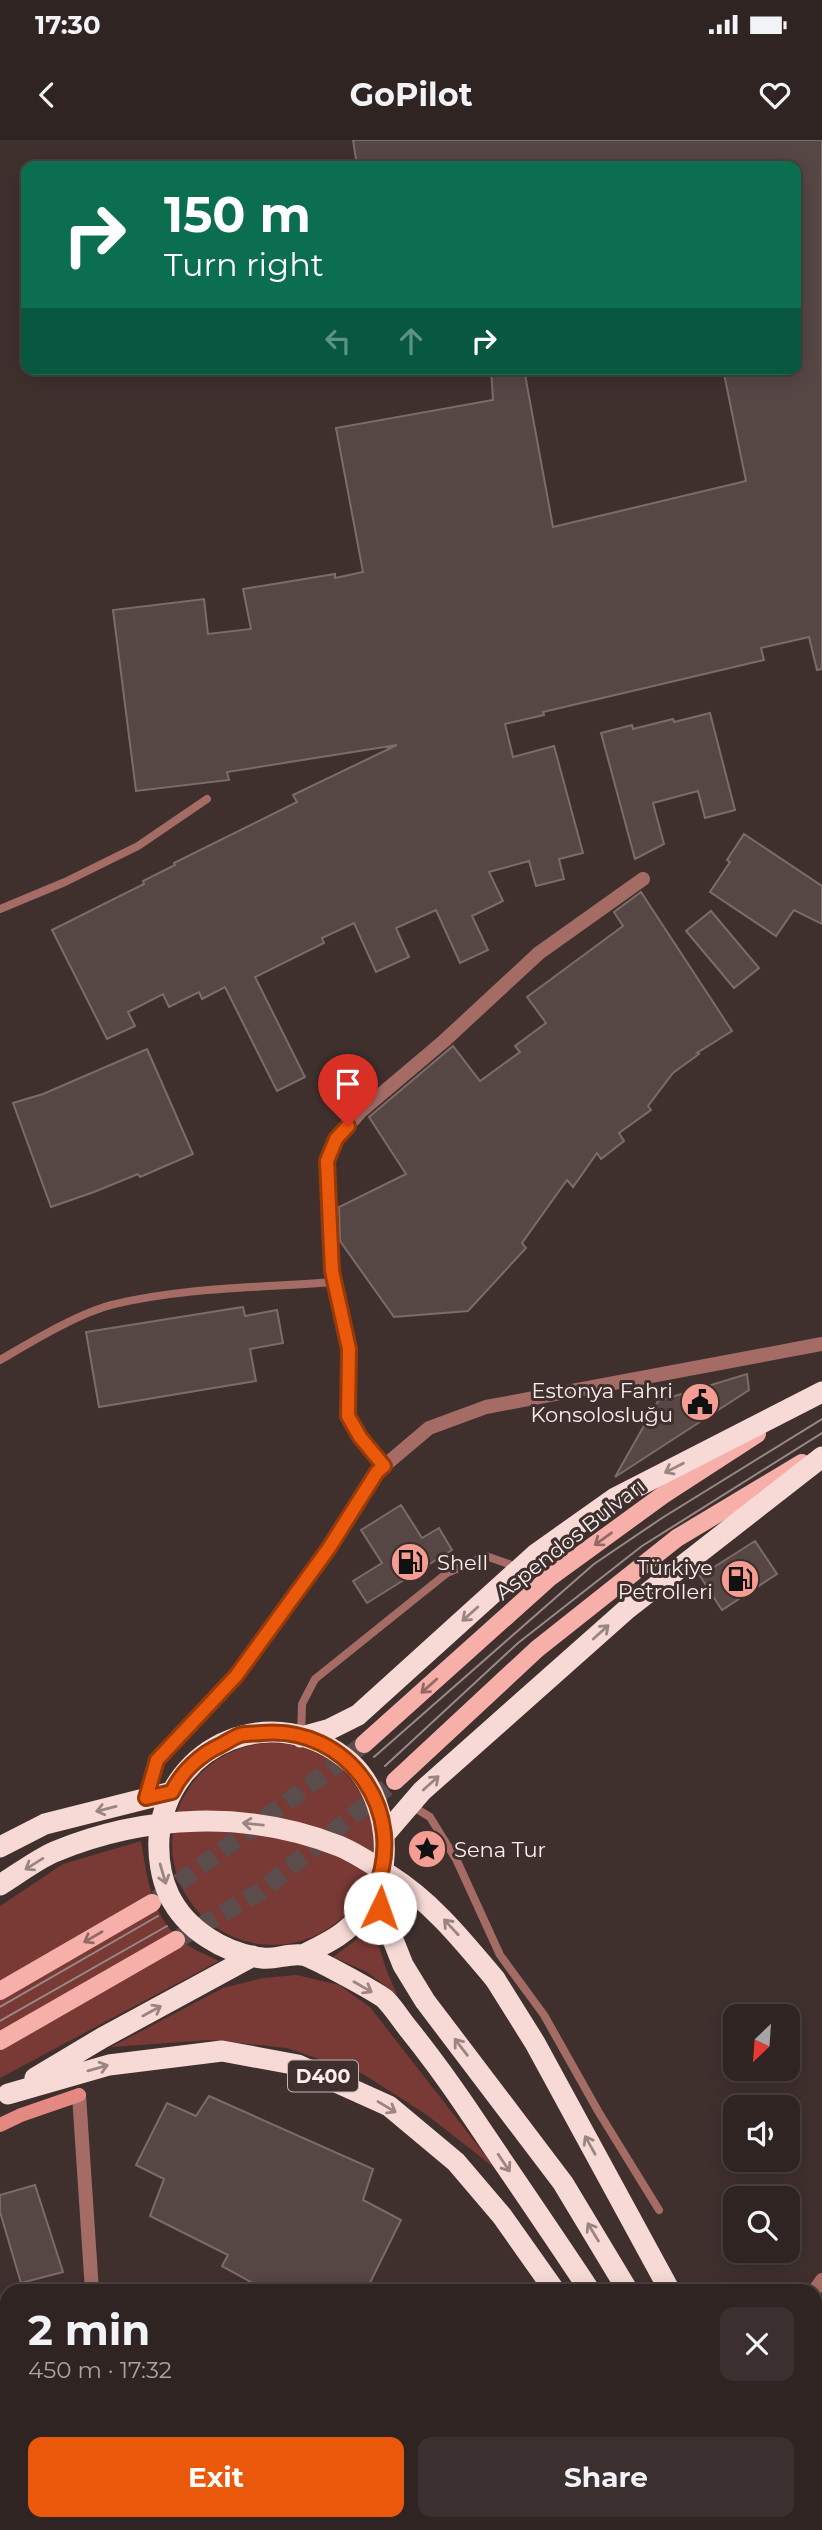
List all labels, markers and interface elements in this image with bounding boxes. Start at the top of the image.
text: 17:30 [35,9,101,41]
text: GoPilot [349,75,473,114]
icon: back [28,76,66,114]
icon: heart [756,76,794,114]
text: 150 m [164,185,311,244]
icon: right [49,189,140,280]
text: Turn right [164,245,324,284]
icon: left [319,322,357,360]
icon: ahead [392,322,430,360]
icon: right [465,322,503,360]
pin [318,1054,378,1126]
icon: arrive [329,1065,367,1103]
place label: Estonya Fahri Konsolosluğu [530,1378,673,1427]
public building icon: Estonya Fahri Konsolosluğu [679,1381,721,1423]
one-way arrow [664,1461,685,1475]
street label: Aspendos Bulvarı [490,1473,650,1605]
one-way arrow [594,1532,612,1547]
fuel station icon: Shell [389,1541,431,1583]
place label: Shell [437,1550,488,1575]
place label: Türkiye Petrolleri [618,1555,713,1604]
fuel station icon: Türkiye Petrolleri [719,1558,761,1600]
one-way arrow [461,1606,479,1622]
one-way arrow [592,1624,610,1640]
one-way arrow [420,1678,438,1694]
one-way arrow [422,1775,440,1791]
one-way arrow [95,1803,118,1816]
one-way arrow [243,1818,265,1831]
place icon: Sena Tur [406,1828,448,1870]
place label: Sena Tur [454,1837,546,1862]
one-way arrow [24,1858,44,1872]
one-way arrow [157,1862,170,1885]
position arrow [343,1871,417,1945]
one-way arrow [442,1919,459,1936]
one-way arrow [84,1930,104,1944]
one-way arrow [353,1980,373,1994]
one-way arrow [141,2004,162,2017]
north arrow [723,2004,800,2081]
map controls [723,2004,800,2263]
one-way arrow [454,2038,468,2057]
road number: D400 [288,2060,358,2092]
one-way arrow [86,2061,108,2074]
button: sound [723,2095,800,2172]
one-way arrow [376,2100,396,2114]
one-way arrow [583,2135,596,2156]
one-way arrow [497,2153,511,2172]
button: search [723,2186,800,2263]
one-way arrow [586,2223,600,2243]
text: 2 min [28,2304,150,2356]
button: close [720,2307,794,2381]
text: 450 m · 17:32 [28,2356,172,2384]
button: Exit [28,2437,404,2517]
button: Share [418,2437,794,2517]

